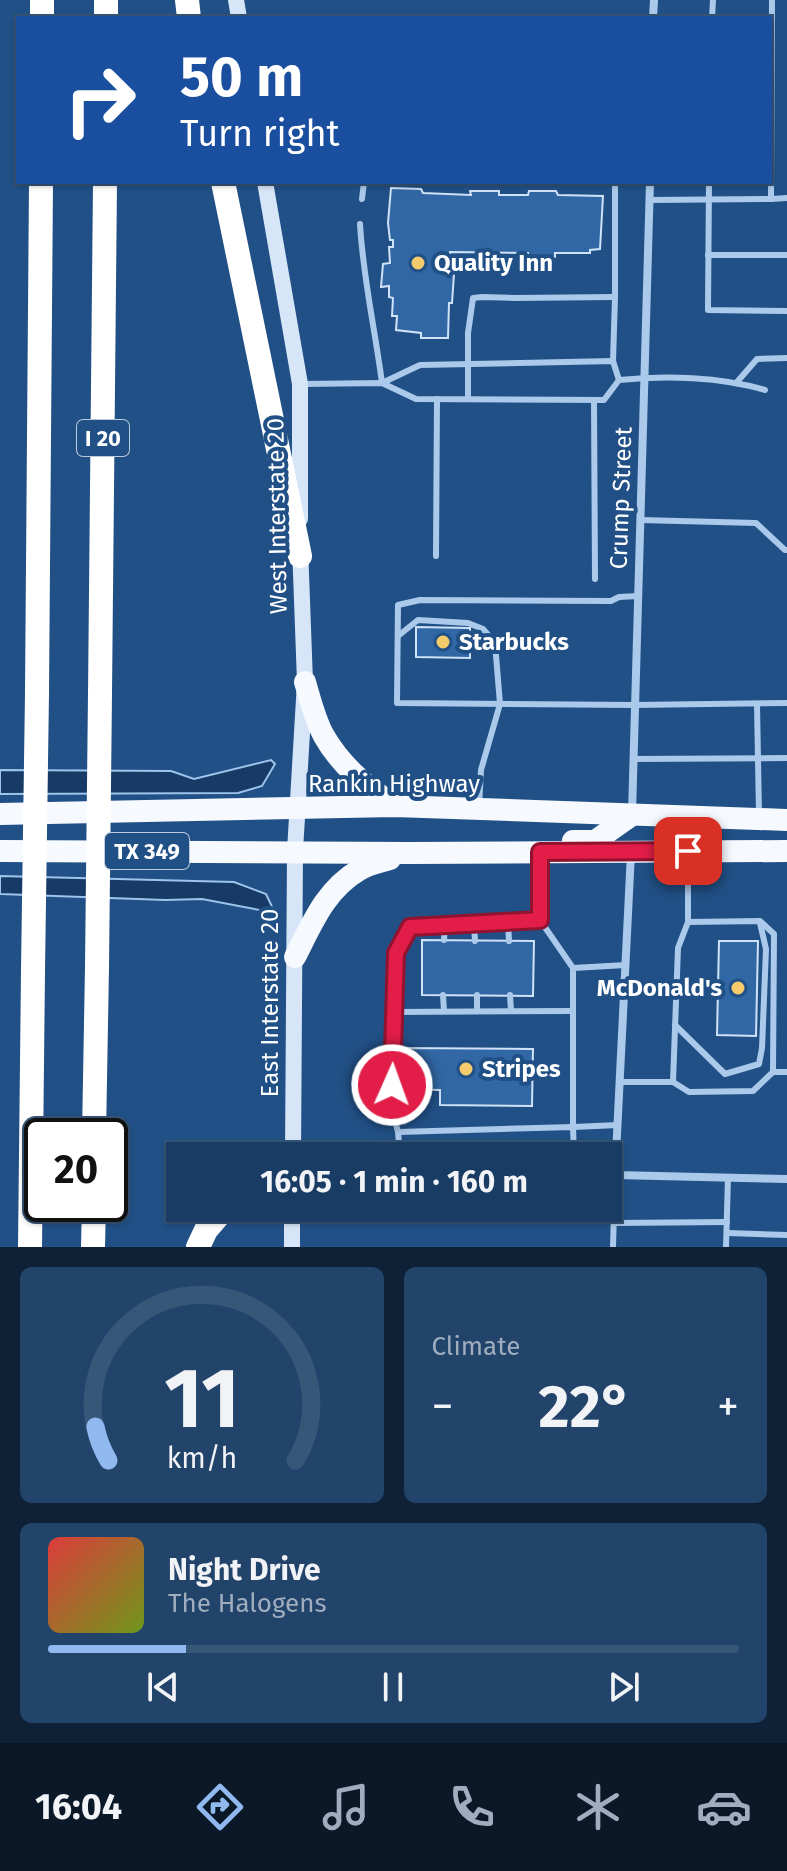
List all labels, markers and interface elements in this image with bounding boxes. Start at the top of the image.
text: 50 m [180,44,303,111]
icon: right [48,48,152,152]
text: Turn right [180,112,340,156]
place label: Quality Inn [434,249,553,277]
marker: Quality Inn [409,254,427,272]
street label: West Interstate 20 [261,418,293,614]
road number: I 20 [77,420,129,456]
street label: Crump Street [605,426,637,570]
place label: Starbucks [459,628,569,656]
marker: Starbucks [434,633,452,651]
street label: Rankin Highway [308,770,480,798]
pin [654,817,722,885]
icon: arrive [666,829,710,873]
road number: TX 349 [105,833,189,869]
street label: East Interstate 20 [256,909,284,1097]
place label: McDonald's [597,974,722,1002]
marker: McDonald's [729,979,747,997]
position arrow [350,1043,434,1127]
place label: Stripes [482,1055,561,1083]
marker: Stripes [457,1060,475,1078]
speed limit sign: 20 [24,1118,128,1222]
text: 16:05 · 1 min · 160 m [260,1164,528,1200]
text: Climate [432,1331,520,1362]
text: 11 [164,1349,240,1449]
text: 22° [539,1371,632,1443]
text: − [432,1380,454,1433]
text: + [717,1380,739,1433]
text: km/h [166,1441,237,1476]
text: Night Drive [168,1552,321,1588]
text: The Halogens [168,1588,327,1619]
icon: previous [141,1665,185,1709]
icon: pause [371,1665,415,1709]
icon: next [602,1665,646,1709]
icon: directions [192,1779,248,1835]
icon: music [318,1779,374,1835]
icon: phone [444,1779,500,1835]
icon: climate [570,1779,626,1835]
icon: car [696,1779,752,1835]
text: 16:04 [35,1785,122,1829]

